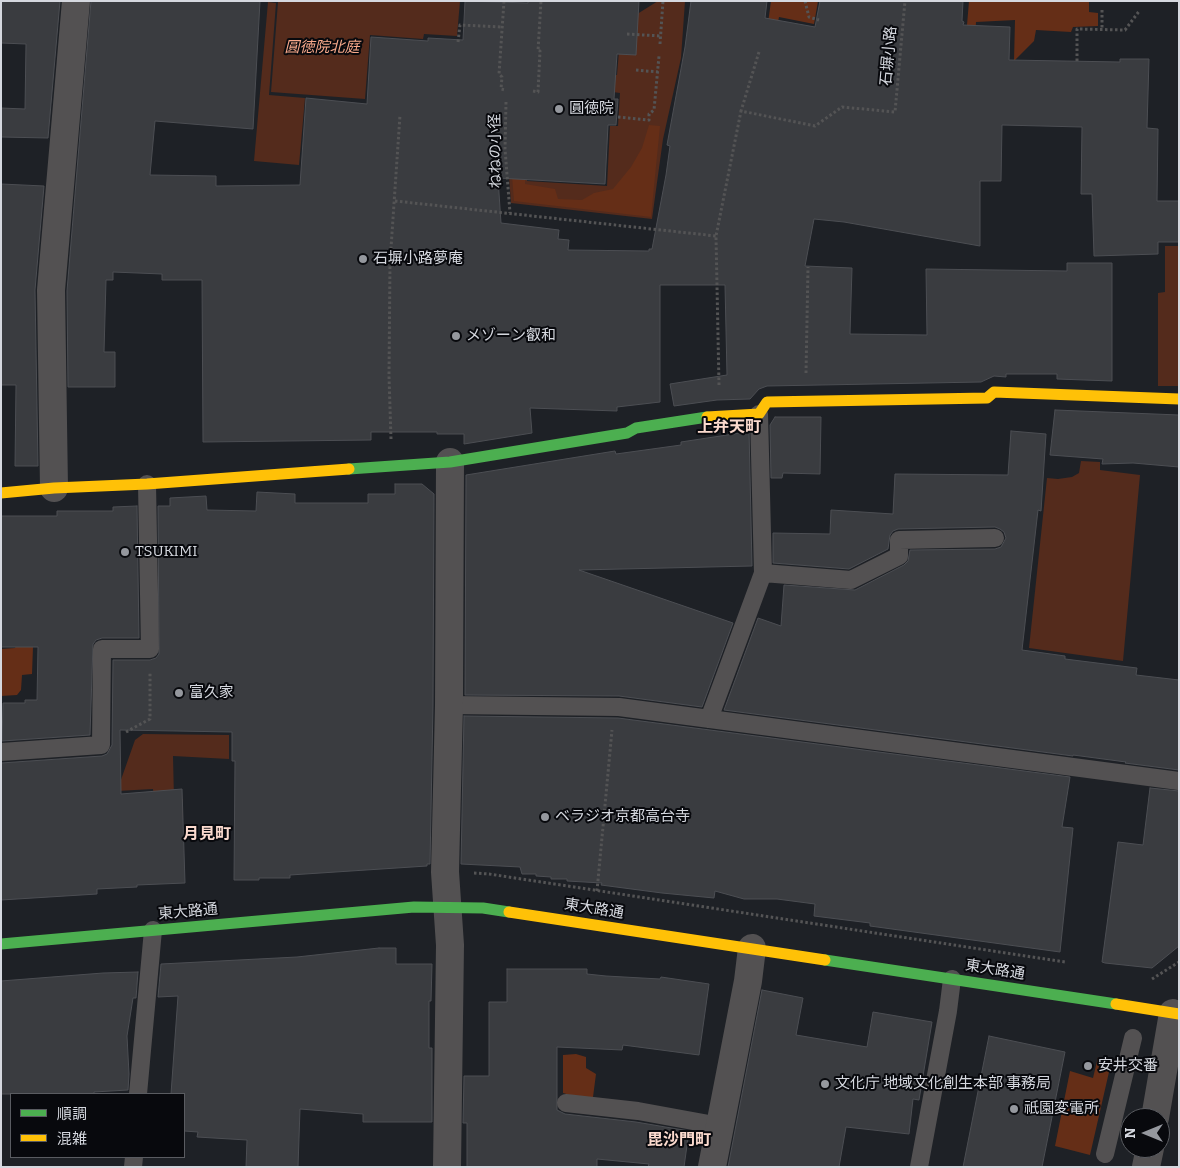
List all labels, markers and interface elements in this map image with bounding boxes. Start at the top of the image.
street label: 石塀小路 [877,25,901,87]
park label: 圓徳院北庭 [285,39,359,57]
place label: 圓徳院 [569,100,614,118]
marker: 圓徳院 [553,103,565,115]
street label: ねねの小径 [486,113,506,189]
place label: 石塀小路夢庵 [373,250,463,268]
marker: 石塀小路夢庵 [357,253,369,265]
place label: メゾーン叡和 [466,327,556,345]
marker: メゾーン叡和 [450,330,462,342]
district label: 上弁天町 [697,418,761,438]
place label: TSUKIMI [135,543,198,561]
marker: TSUKIMI [119,546,131,558]
place label: 富久家 [189,684,234,702]
marker: 富久家 [173,687,185,699]
place label: ベラジオ京都高台寺 [555,808,690,826]
marker: ベラジオ京都高台寺 [539,811,551,823]
district label: 月見町 [183,825,231,845]
street label: 東大路通 [563,895,625,923]
street label: 東大路通 [157,900,219,924]
street label: 東大路通 [964,956,1026,984]
place label: 安井交番 [1098,1057,1158,1075]
marker: 安井交番 [1082,1060,1094,1072]
place label: 文化庁 地域文化創生本部 事務局 [835,1075,1051,1093]
marker: 文化庁 地域文化創生本部 事務局 [819,1078,831,1090]
legend [10,1093,185,1158]
place label: 祇園変電所 [1024,1100,1099,1118]
marker: 祇園変電所 [1008,1103,1020,1115]
text: 順調 [57,1105,87,1123]
north arrow [1120,1108,1170,1158]
text: N [1122,1128,1139,1138]
text: 混雑 [57,1130,87,1148]
district label: 毘沙門町 [647,1131,711,1151]

